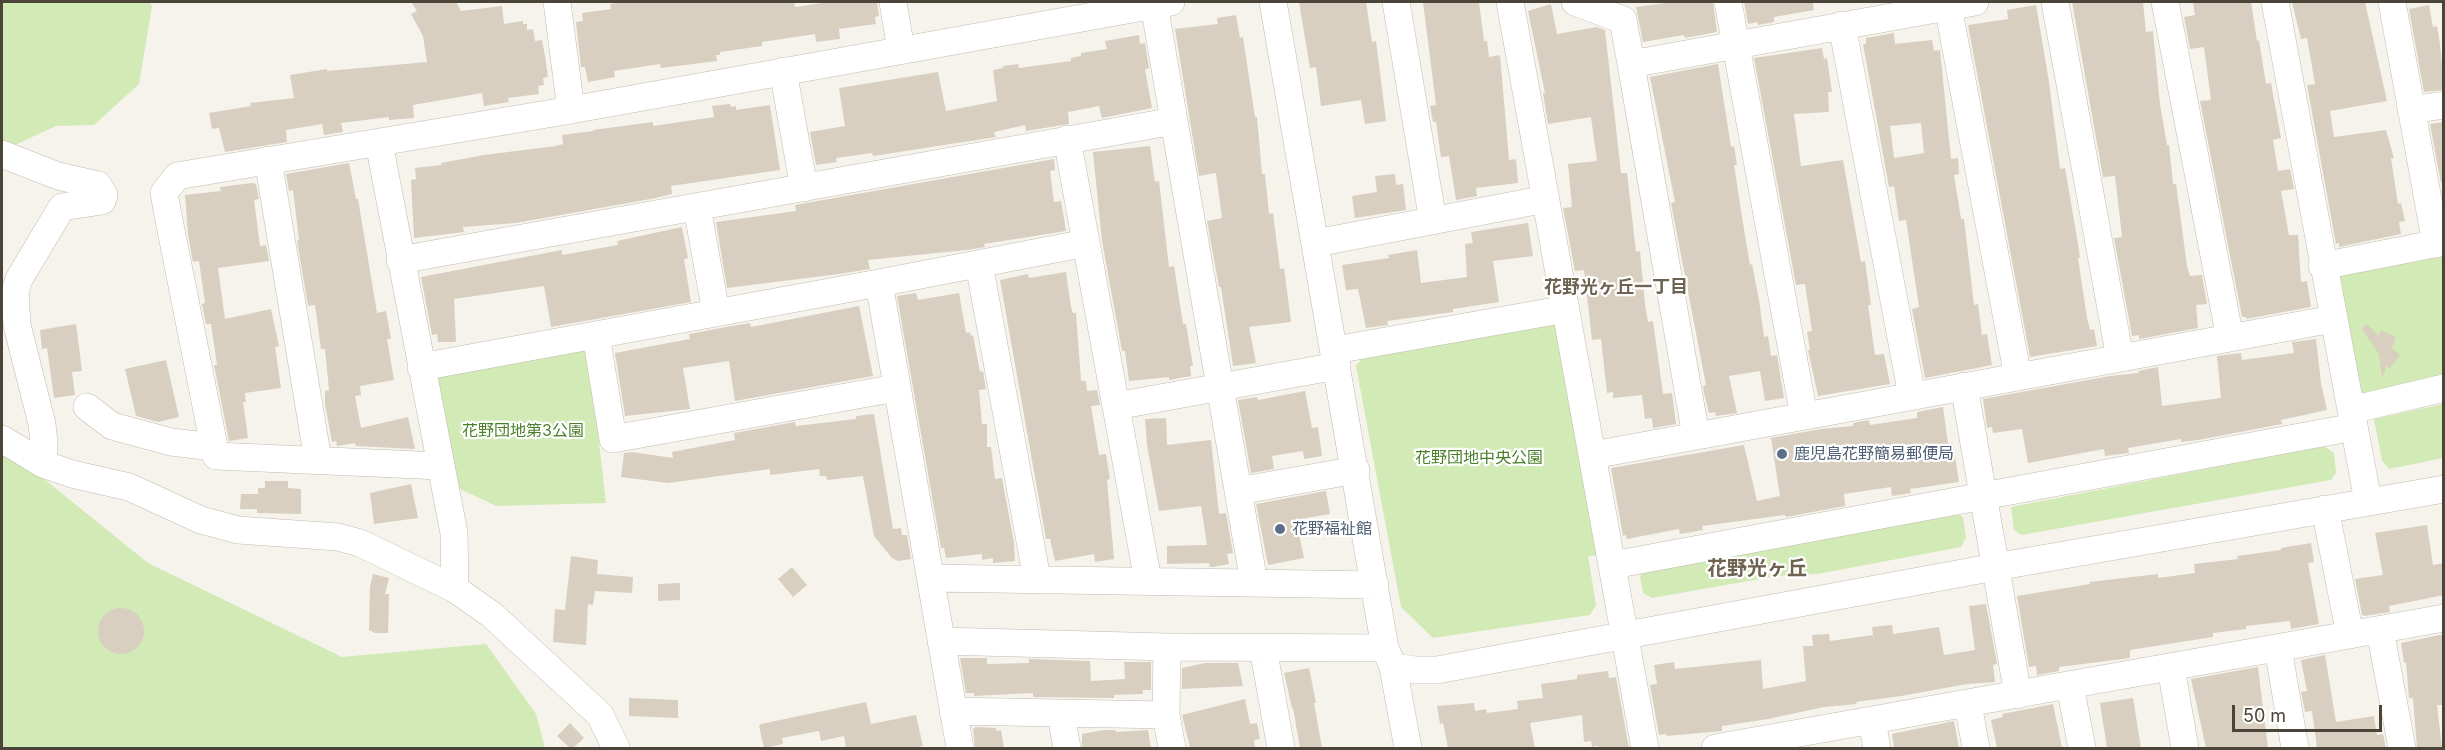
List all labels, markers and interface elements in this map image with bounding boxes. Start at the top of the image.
district label: 花野光ヶ丘一丁目 [1544,277,1688,299]
park label: 花野団地第3公園 [462,421,584,441]
place label: 鹿児島花野簡易郵便局 [1794,444,1954,464]
marker: 鹿児島花野簡易郵便局 [1775,447,1789,461]
park label: 花野団地中央公園 [1415,448,1543,468]
place label: 花野福祉館 [1292,519,1372,539]
marker: 花野福祉館 [1273,522,1287,536]
district label: 花野光ヶ丘 [1707,557,1807,581]
scale bar [2235,693,2385,731]
text: 50 m [2243,705,2286,726]

